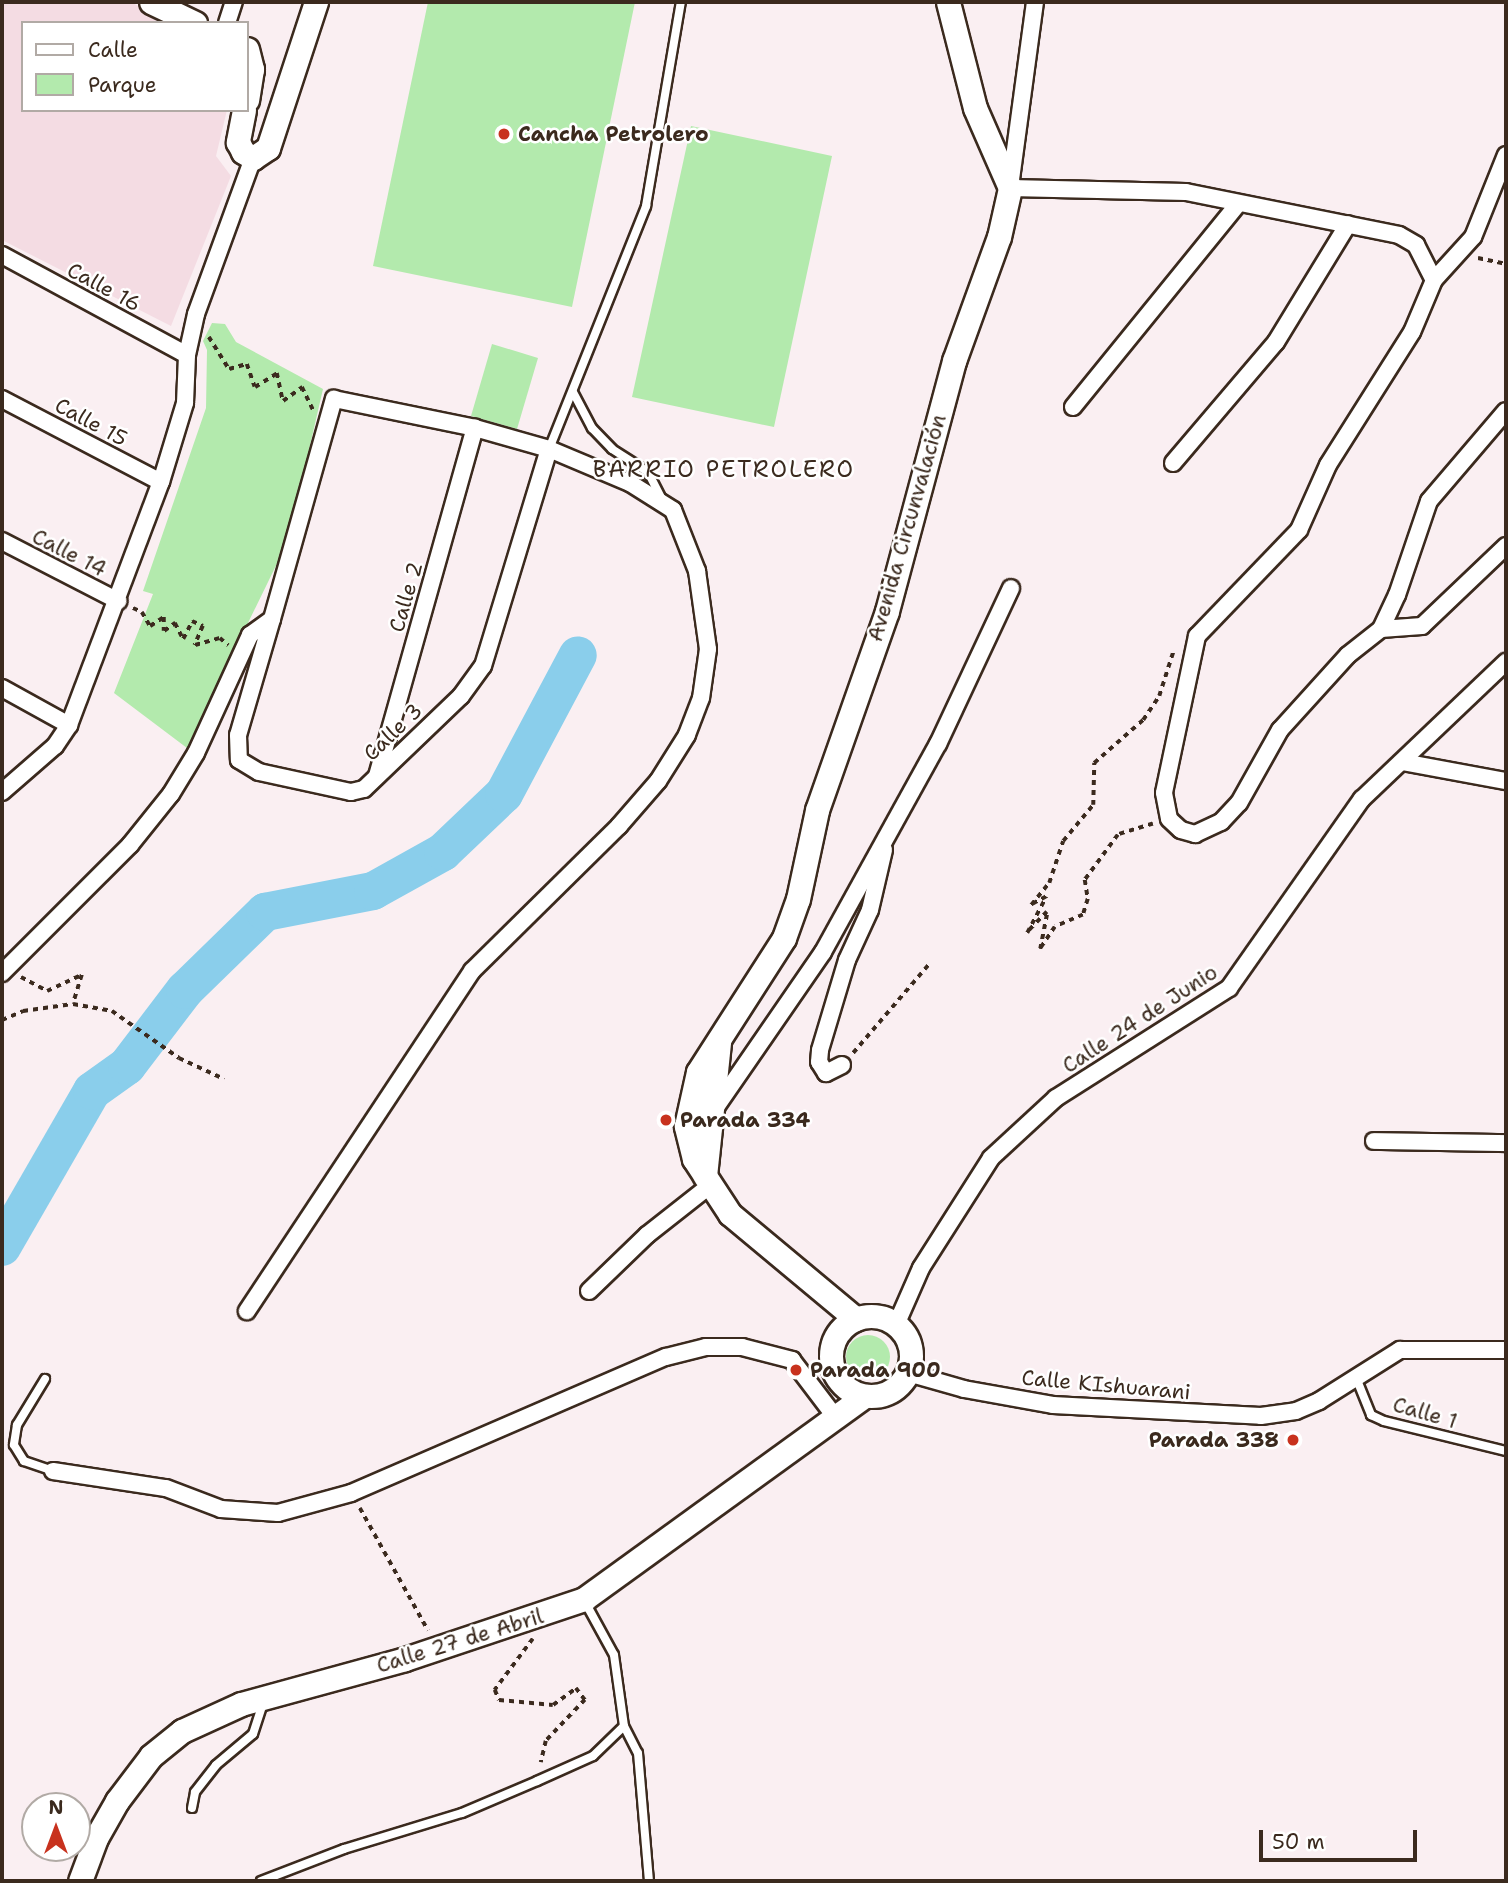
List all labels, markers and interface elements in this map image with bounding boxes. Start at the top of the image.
legend [21,21,248,112]
text: Calle [88,36,138,64]
text: Parque [88,71,157,99]
place label: Cancha Petrolero [518,121,709,147]
marker: Cancha Petrolero [496,126,512,142]
street label: Calle 16 [63,257,145,317]
street label: Calle 15 [50,392,132,452]
street label: Avenida Circunvalación [862,412,952,644]
district label: BARRIO PETROLERO [595,455,853,483]
street label: Calle 14 [28,524,110,582]
street label: Calle 2 [384,559,428,635]
street label: Calle 3 [358,698,428,766]
street label: Calle 24 de Junio [1058,959,1222,1079]
place label: Parada 334 [680,1107,810,1133]
marker: Parada 334 [658,1112,674,1128]
place label: Parada 900 [810,1357,941,1383]
marker: Parada 900 [788,1362,804,1378]
street label: Calle KIshuarani [1020,1365,1192,1405]
street label: Calle 1 [1390,1392,1460,1434]
place label: Parada 338 [1149,1427,1279,1453]
marker: Parada 338 [1285,1432,1301,1448]
street label: Calle 27 de Abril [374,1604,546,1678]
north arrow [21,1792,91,1862]
text: N [48,1795,64,1820]
scale bar [1263,1816,1420,1860]
text: 50 m [1272,1828,1325,1856]

